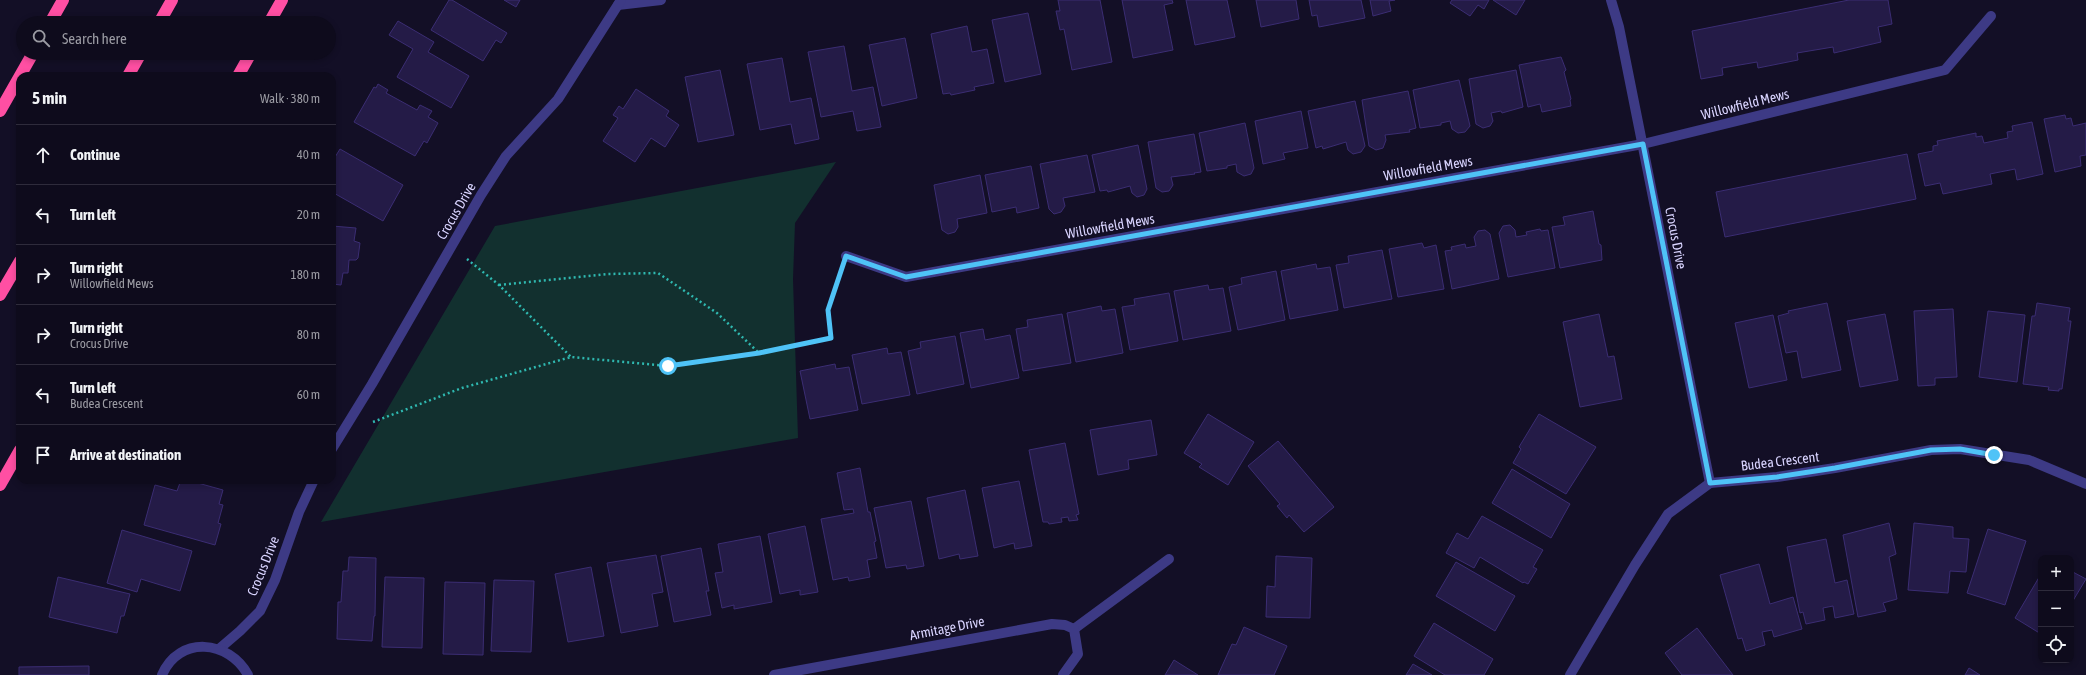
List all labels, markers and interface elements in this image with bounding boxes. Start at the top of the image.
search box [16,16,336,60]
icon: search [30,27,52,49]
text: Search here [62,30,127,47]
street label: Willowfield Mews [1699,85,1791,123]
text: 5 min [32,88,67,108]
text: Walk · 380 m [260,91,320,106]
icon: ahead [32,144,54,166]
text: Continue [70,146,120,163]
text: 40 m [297,147,320,162]
street label: Willowfield Mews [1382,152,1474,184]
street label: Crocus Drive [433,180,479,242]
icon: left [32,204,54,226]
text: Turn left [70,206,116,223]
street label: Crocus Drive [1662,206,1690,270]
text: 20 m [297,207,320,222]
street label: Willowfield Mews [1064,210,1156,242]
text: Turn right [70,259,123,276]
icon: right [32,264,54,286]
text: 180 m [291,267,320,282]
text: Willowfield Mews [70,276,154,291]
text: Turn right [70,319,123,336]
icon: right [32,324,54,346]
text: 80 m [297,327,320,342]
text: Crocus Drive [70,336,129,351]
route start [659,357,677,375]
text: Turn left [70,379,116,396]
icon: left [32,384,54,406]
text: 60 m [297,387,320,402]
text: Budea Crescent [70,396,143,411]
icon: arrive [32,444,54,466]
text: Arrive at destination [70,446,181,463]
route end [1985,446,2003,464]
street label: Budea Crescent [1740,448,1820,474]
street label: Crocus Drive [244,534,282,598]
map controls [2038,555,2074,663]
button: + [2038,555,2074,591]
button: − [2038,591,2074,627]
street label: Armitage Drive [908,613,986,643]
button: locate [2038,627,2074,663]

